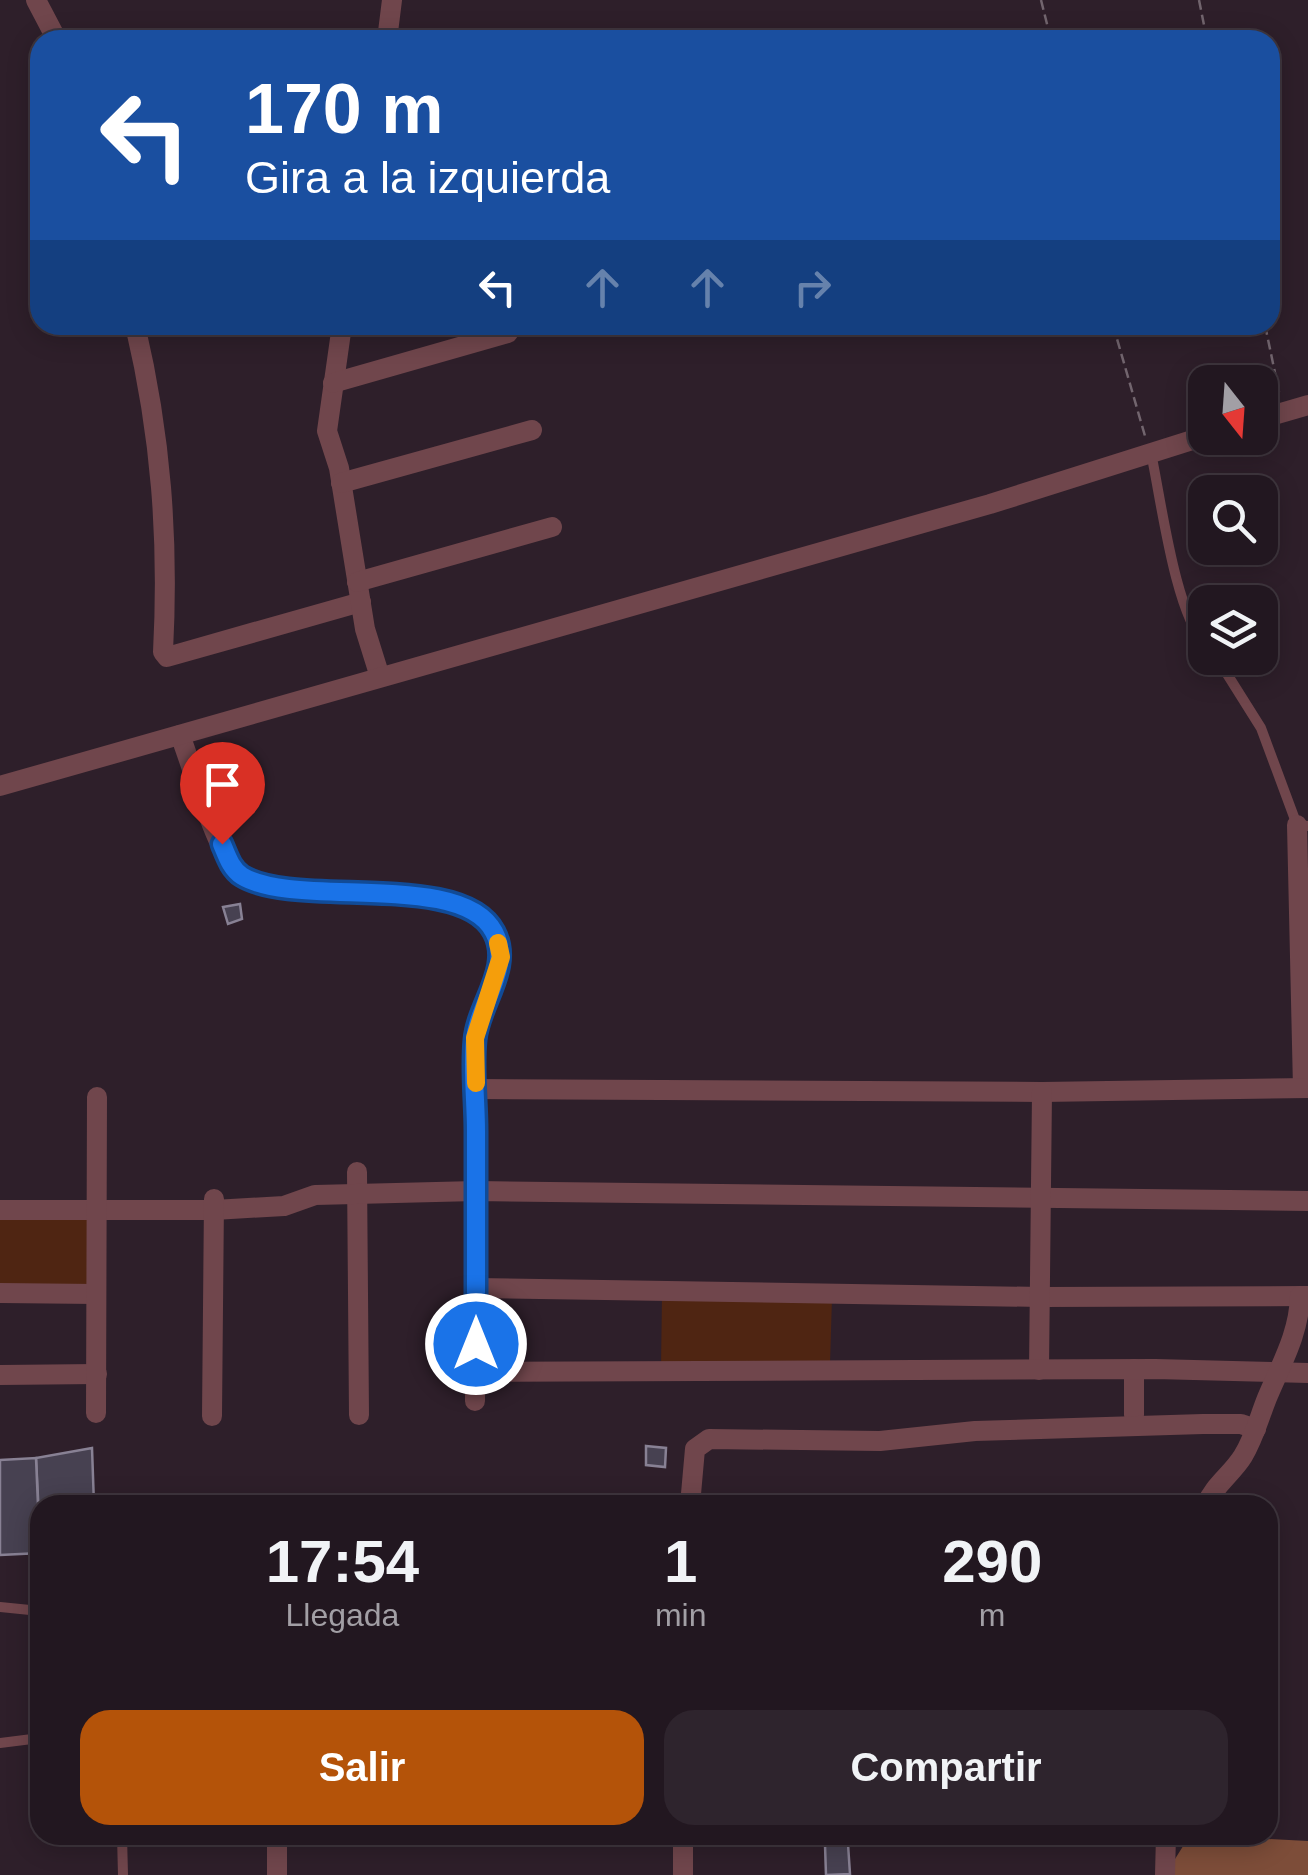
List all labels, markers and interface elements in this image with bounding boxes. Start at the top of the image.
icon: left [80,70,210,200]
text: 170 m [245,70,443,148]
text: Gira a la izquierda [245,152,610,203]
icon: left [470,260,525,315]
icon: ahead [575,260,630,315]
icon: ahead [680,260,735,315]
icon: right [785,260,840,315]
north arrow [1188,365,1278,455]
map controls [1188,365,1278,675]
button: search [1188,475,1278,565]
button: layers [1188,585,1278,675]
pin [180,742,265,845]
icon: arrive [195,757,250,812]
position arrow [424,1292,528,1396]
text: 17:54 [266,1528,419,1595]
text: 1 [664,1528,697,1595]
text: 290 [942,1528,1042,1595]
text: Llegada [285,1597,399,1633]
text: min [655,1597,706,1633]
text: m [979,1597,1006,1633]
button: Salir [80,1710,644,1825]
button: Compartir [664,1710,1228,1825]

